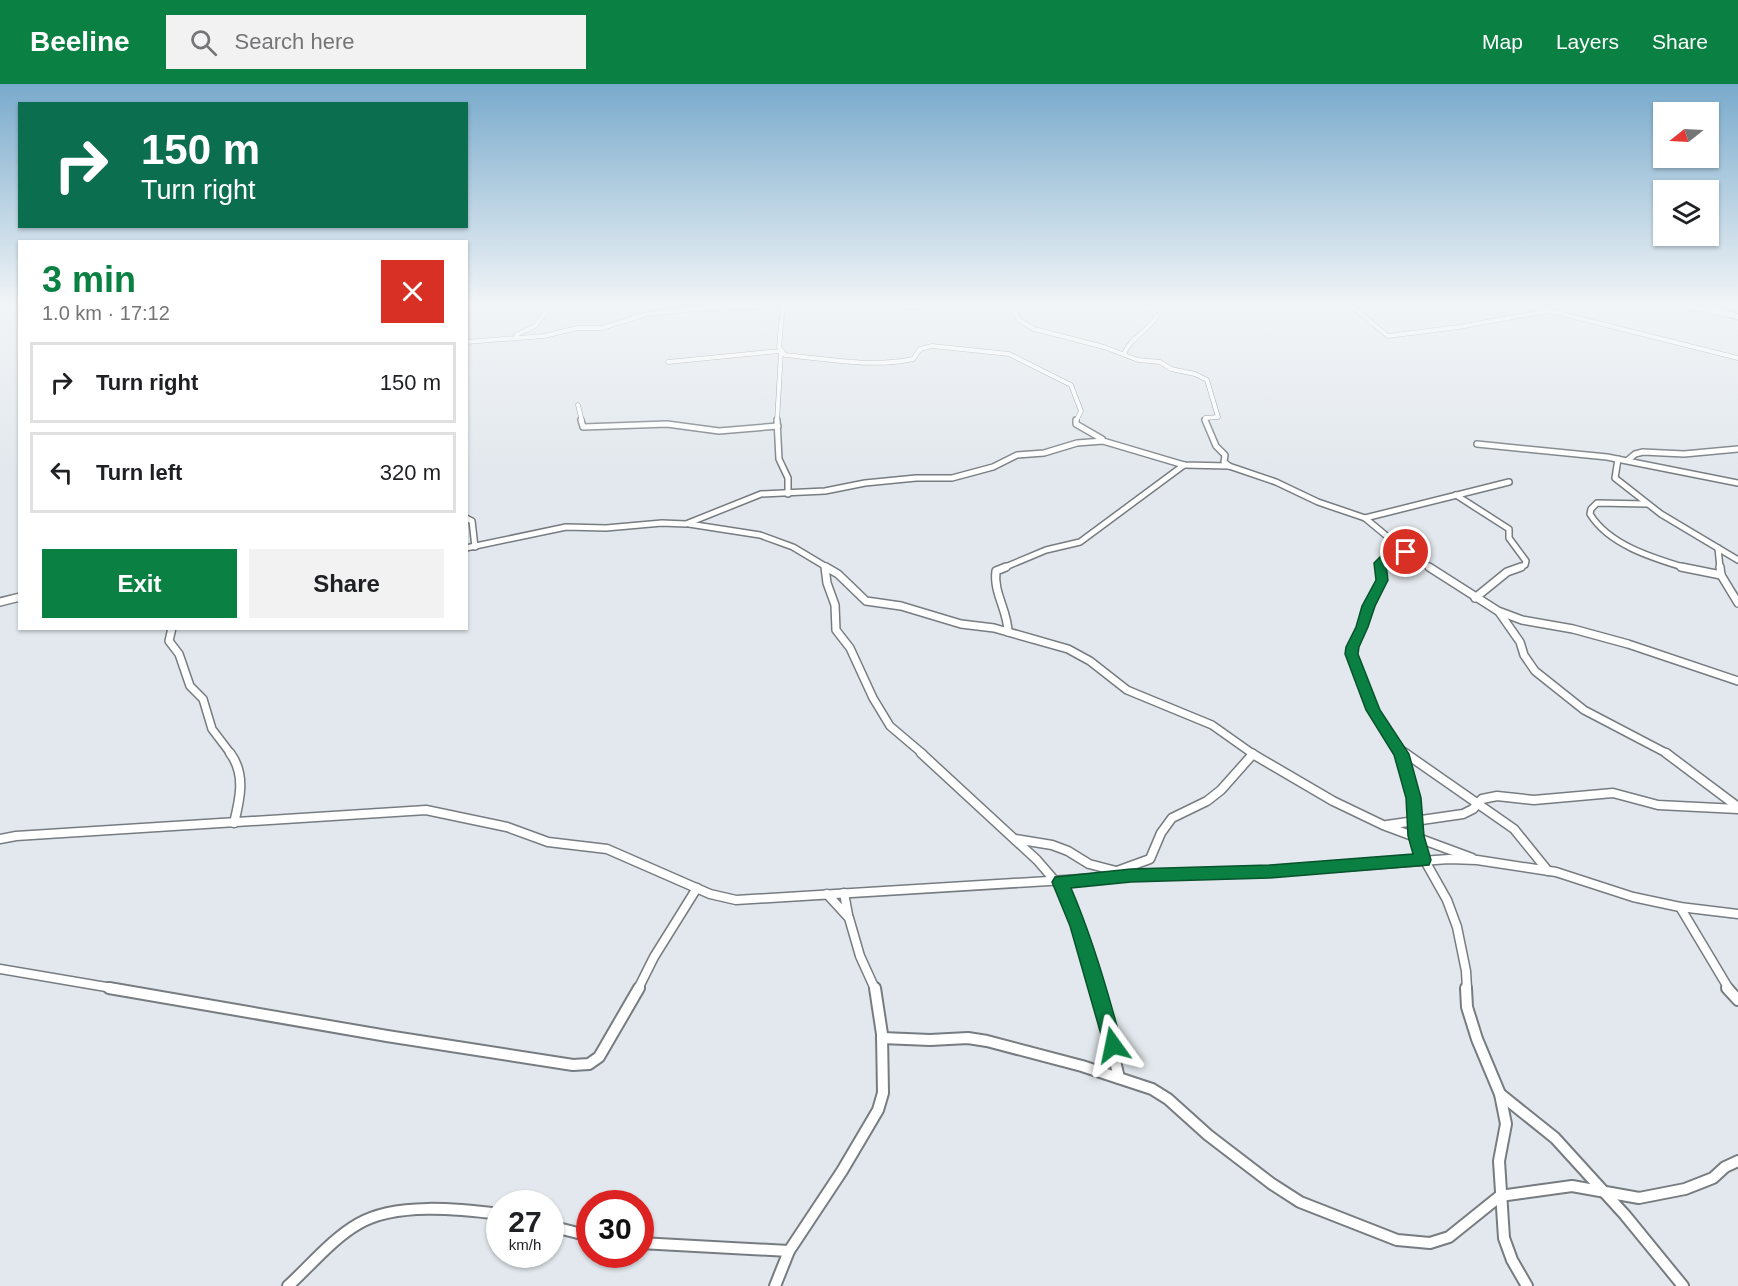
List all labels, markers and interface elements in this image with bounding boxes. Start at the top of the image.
search box [166,15,586,69]
text: Beeline [30,26,130,57]
icon: search [187,26,220,59]
text: Search here [235,29,354,54]
text: Map [1482,30,1523,53]
text: Layers [1556,30,1619,53]
text: Share [1652,30,1708,53]
north arrow [1653,102,1719,168]
map controls [1653,102,1719,246]
icon: right [42,126,120,204]
text: 150 m [141,126,260,173]
text: Turn right [141,175,256,205]
button: layers [1653,180,1719,246]
text: 3 min [42,259,136,300]
button: close [381,260,444,323]
text: 1.0 km · 17:12 [42,302,170,324]
icon: right [45,366,78,399]
text: Turn right [96,370,198,395]
text: 150 m [380,370,441,395]
icon: left [45,456,78,489]
text: Turn left [96,460,182,485]
text: 320 m [380,460,441,485]
pin [1380,526,1431,577]
icon: arrive [1389,535,1422,568]
button: Exit [42,549,237,618]
button: Share [249,549,444,618]
position arrow [1081,1013,1145,1077]
speed limit sign: 30 [576,1190,654,1268]
text: 27 [508,1205,542,1238]
text: km/h [509,1236,541,1253]

